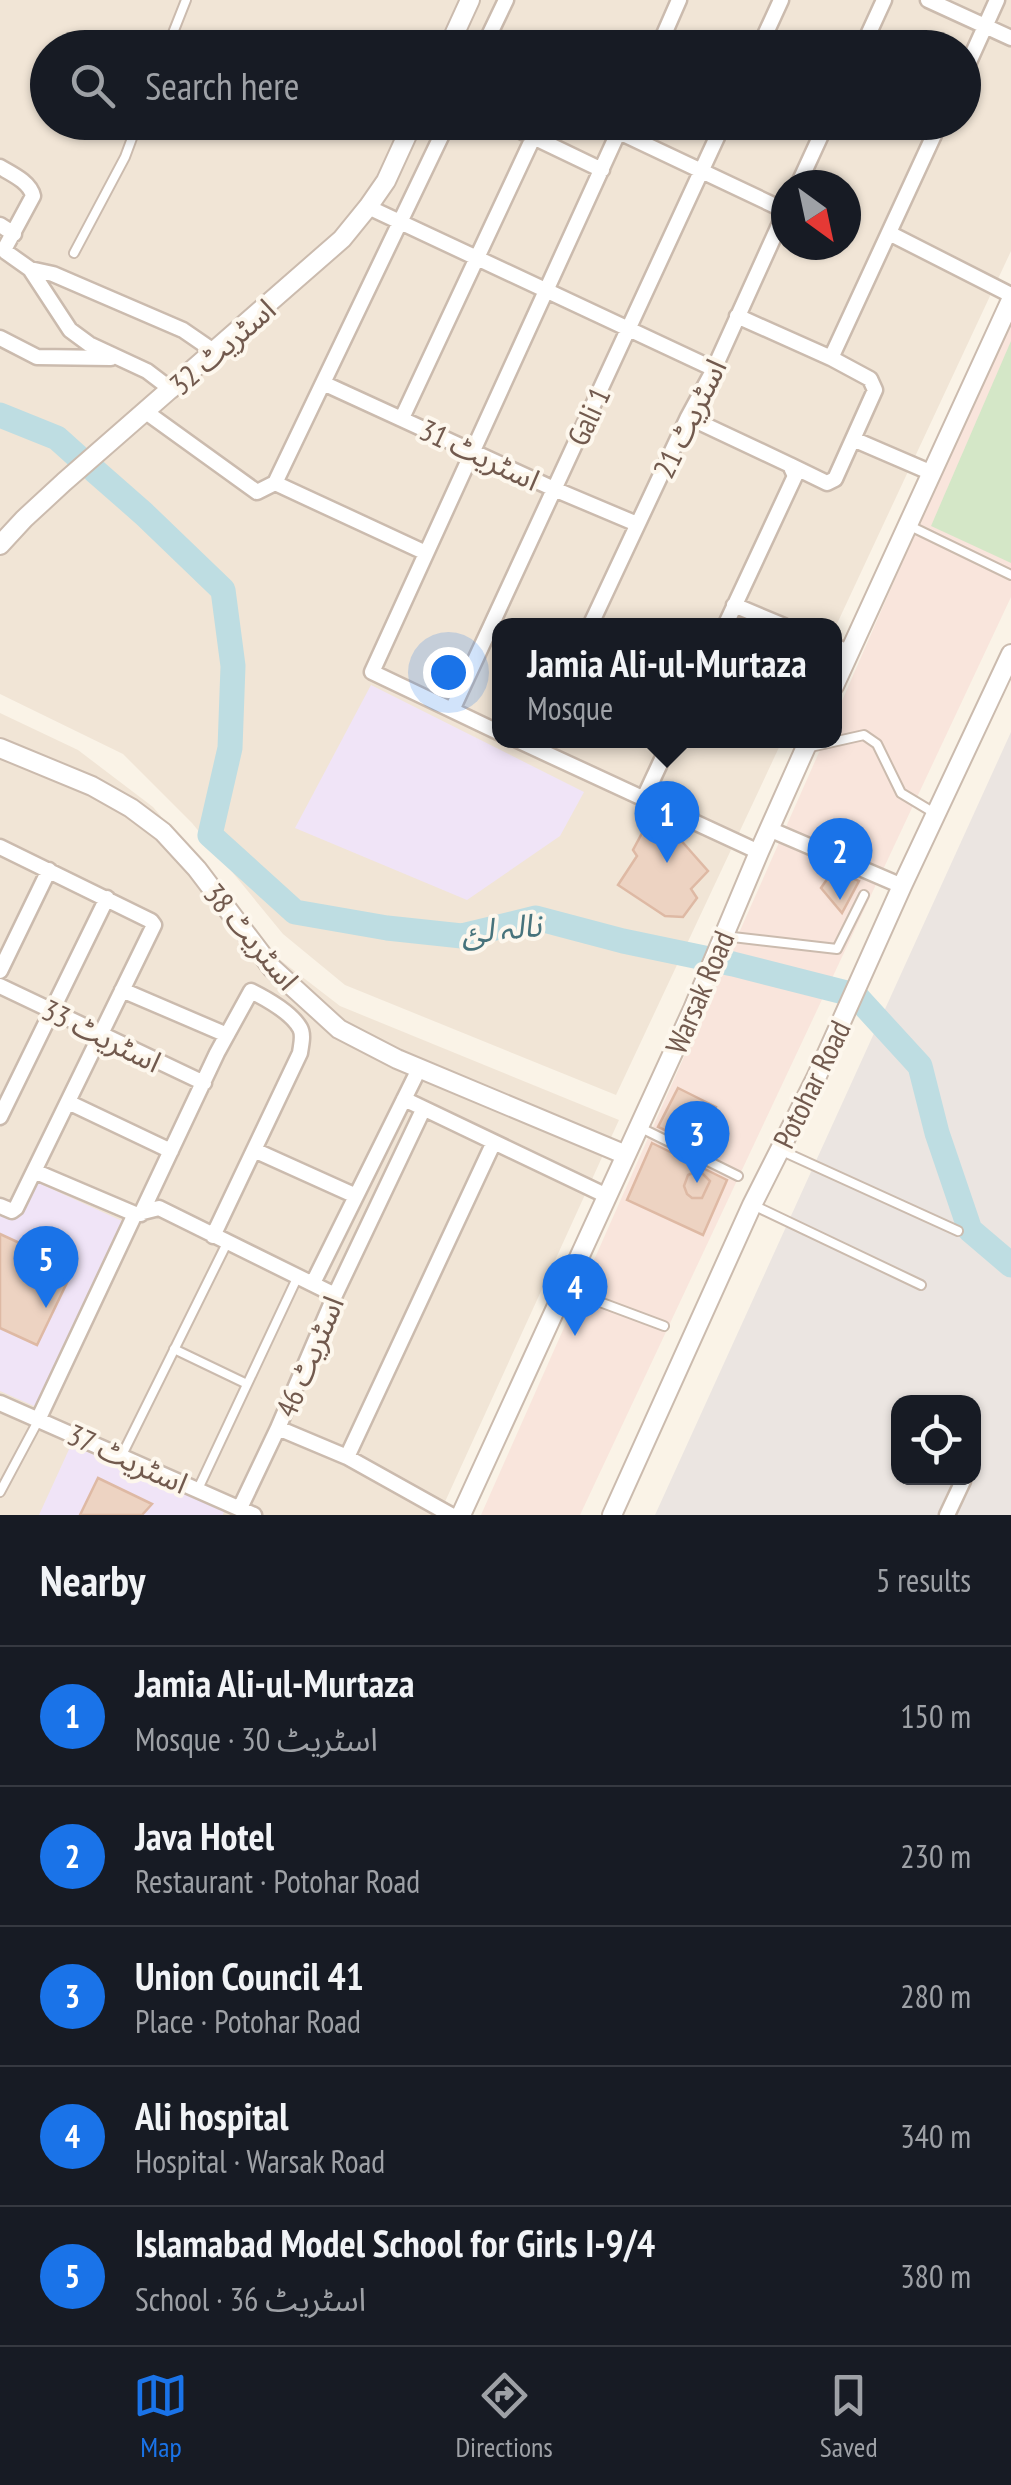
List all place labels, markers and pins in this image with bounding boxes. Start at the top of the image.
pin: 1 [634,780,700,863]
pin: 2 [808,818,872,900]
pin: 3 [664,1100,730,1183]
pin: 5 [13,1226,78,1308]
pin: 4 [542,1254,608,1336]

